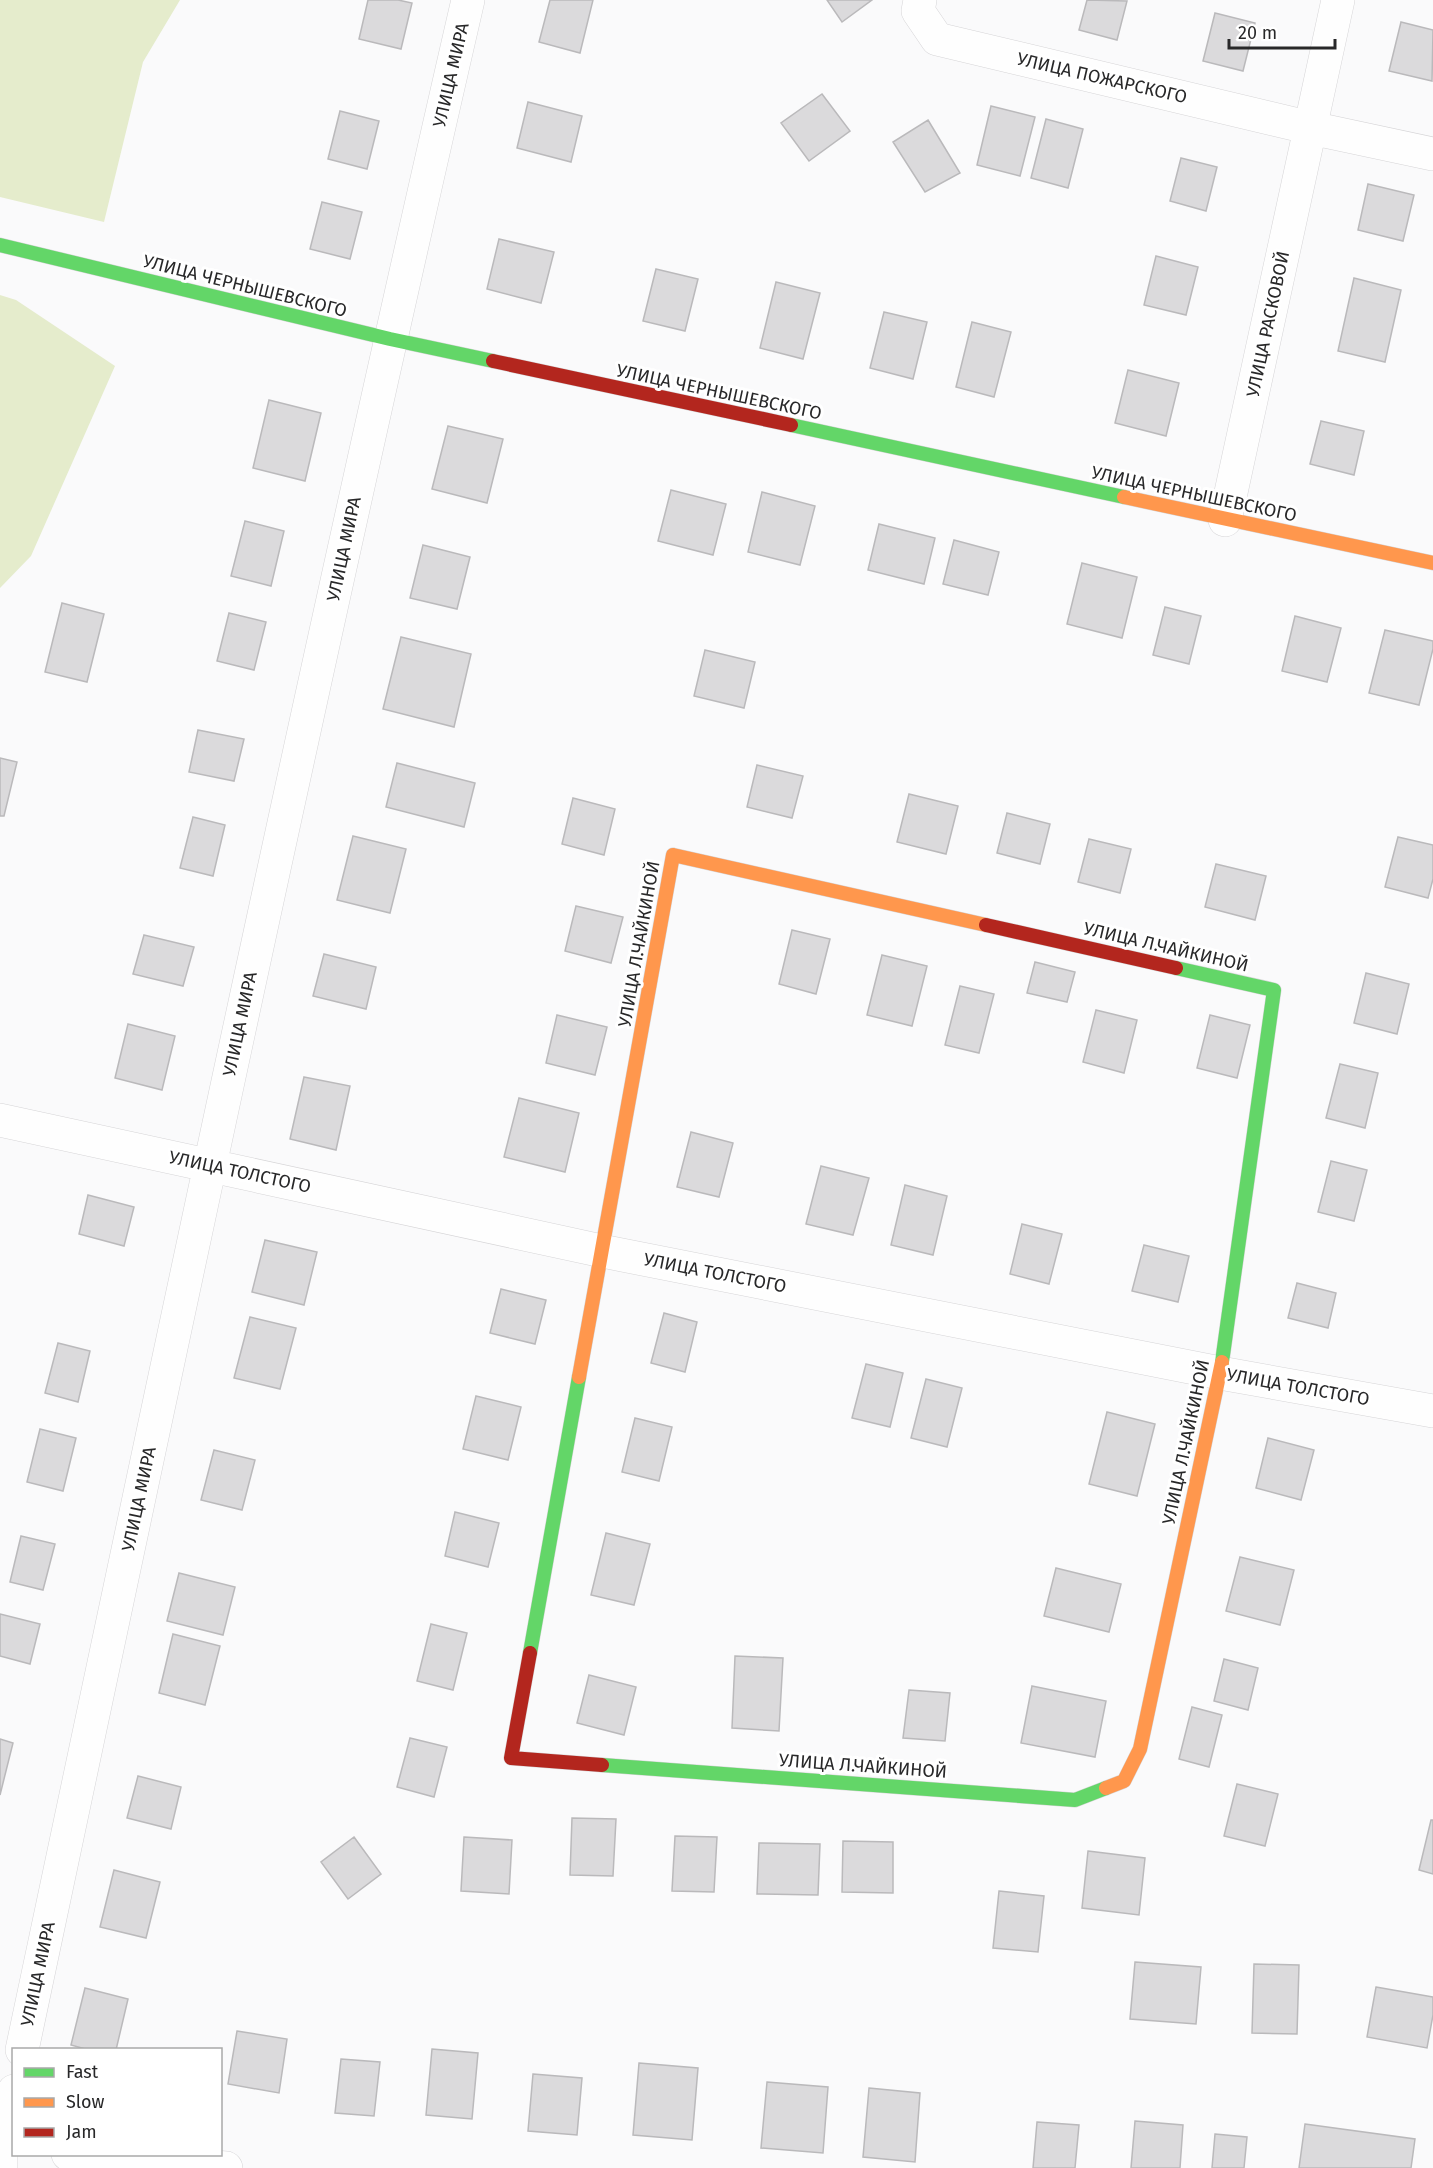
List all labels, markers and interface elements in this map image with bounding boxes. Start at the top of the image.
scale bar [1229,12,1336,50]
street label: УЛИЦА МИРА [428,20,474,129]
text: 20 m [1238,22,1277,44]
street label: УЛИЦА ПОЖАРСКОГО [1015,48,1189,108]
street label: УЛИЦА РАСКОВОЙ [1242,249,1294,399]
street label: УЛИЦА ЧЕРНЫШЕВСКОГО [141,250,349,322]
street label: УЛИЦА ЧЕРНЫШЕВСКОГО [614,359,824,425]
street label: УЛИЦА ЧЕРНЫШЕВСКОГО [1089,461,1299,527]
street label: УЛИЦА МИРА [322,494,366,603]
street label: УЛИЦА Л.ЧАЙКИНОЙ [614,859,664,1029]
street label: УЛИЦА Л.ЧАЙКИНОЙ [1081,917,1251,977]
street label: УЛИЦА МИРА [218,969,262,1078]
street label: УЛИЦА ТОЛСТОГО [167,1146,313,1198]
street label: УЛИЦА ТОЛСТОГО [642,1248,788,1298]
street label: УЛИЦА Л.ЧАЙКИНОЙ [1158,1357,1214,1527]
street label: УЛИЦА ТОЛСТОГО [1225,1364,1371,1410]
street label: УЛИЦА МИРА [117,1444,161,1553]
street label: УЛИЦА Л.ЧАЙКИНОЙ [778,1749,948,1783]
street label: УЛИЦА МИРА [16,1919,60,2028]
legend [12,2048,222,2156]
text: Fast [66,2061,99,2083]
text: Slow [66,2091,105,2113]
text: Jam [66,2121,97,2143]

